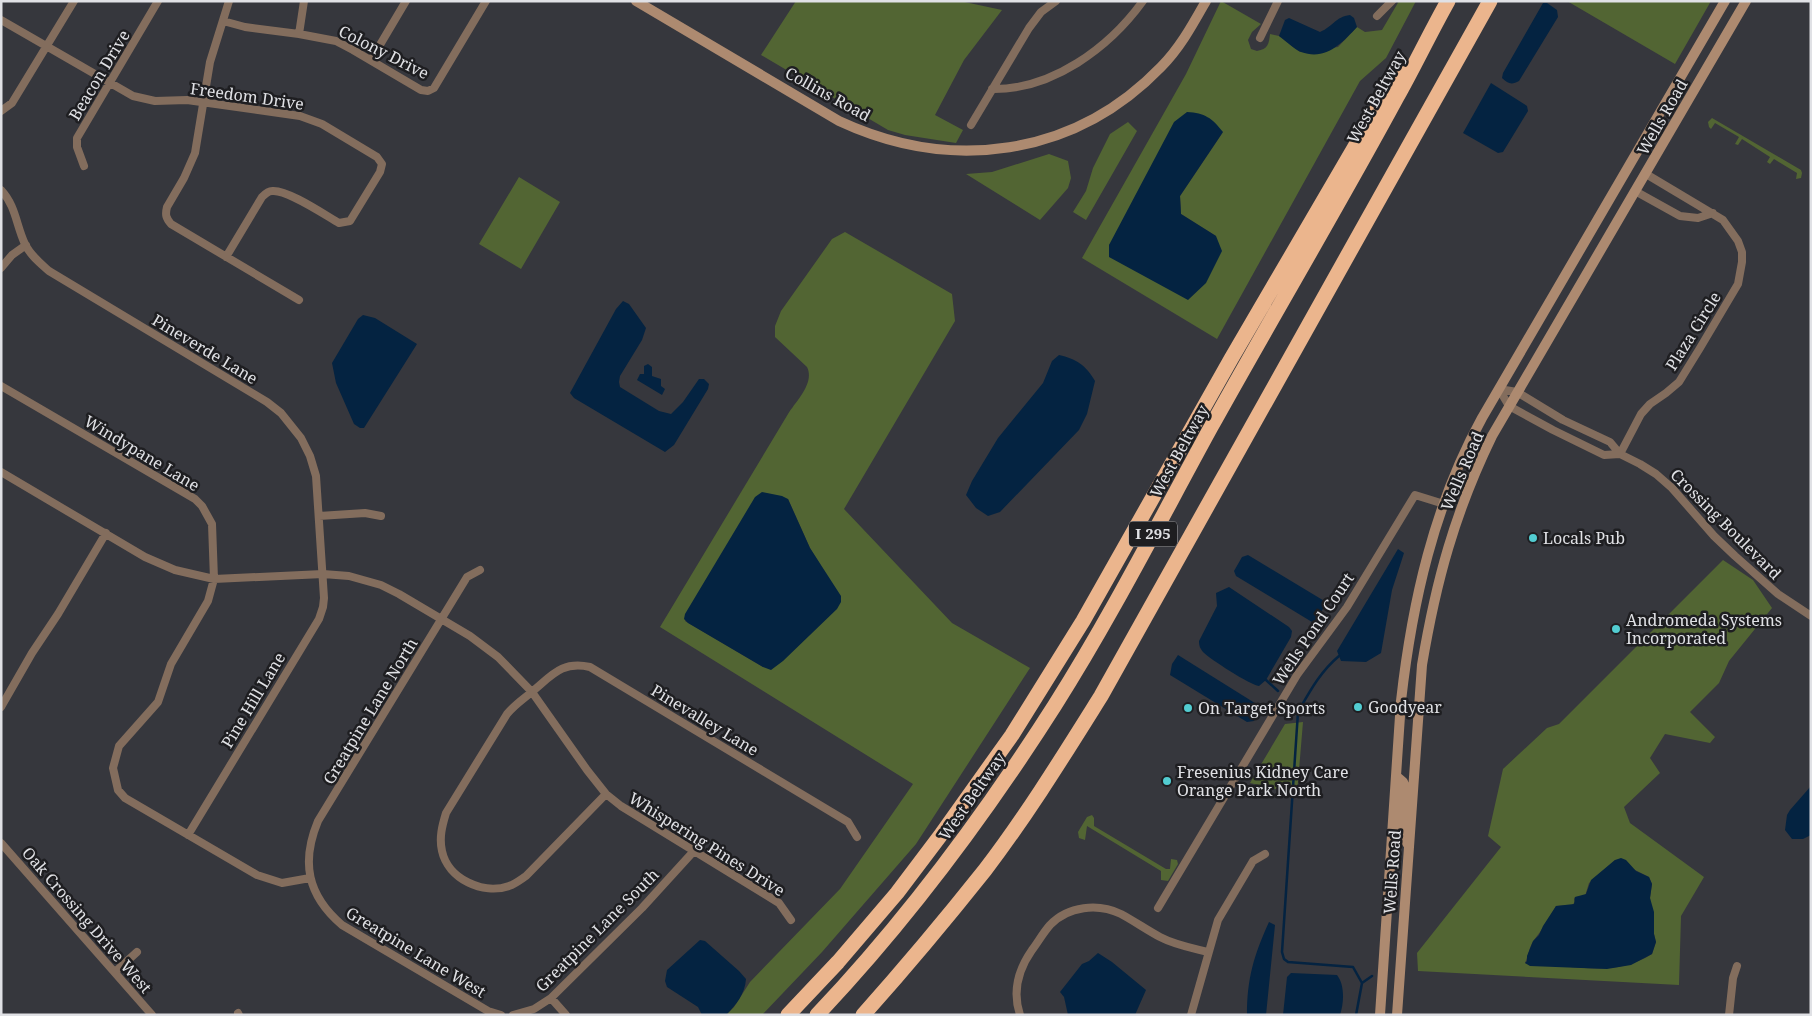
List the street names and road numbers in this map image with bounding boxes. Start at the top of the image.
street label: Colony Drive [335,20,433,84]
street label: Beacon Drive [63,26,135,124]
street label: West Beltway [1342,46,1411,147]
street label: Collins Road [781,62,875,127]
street label: Wells Road [1631,75,1693,159]
street label: Freedom Drive [189,77,305,115]
street label: Plaza Circle [1660,287,1726,375]
street label: Pineverde Lane [148,309,262,389]
street label: West Beltway [1145,400,1214,501]
street label: Windypane Lane [80,410,204,496]
street label: Wells Road [1435,428,1489,514]
street label: Crossing Boulevard [1666,464,1786,584]
road number: I 295 [1129,522,1177,546]
street label: Wells Pond Court [1267,568,1359,690]
street label: Greatpine Lane North [318,634,422,788]
street label: Pine Hill Lane [216,648,290,752]
street label: Pinevalley Lane [647,679,763,761]
street label: West Beltway [934,747,1011,844]
street label: Whispering Pines Drive [625,787,789,901]
street label: Wells Road [1378,829,1406,915]
street label: Oak Crossing Drive West [17,842,157,998]
street label: Greatpine Lane South [531,864,663,996]
street label: Greatpine Lane West [342,902,490,1003]

